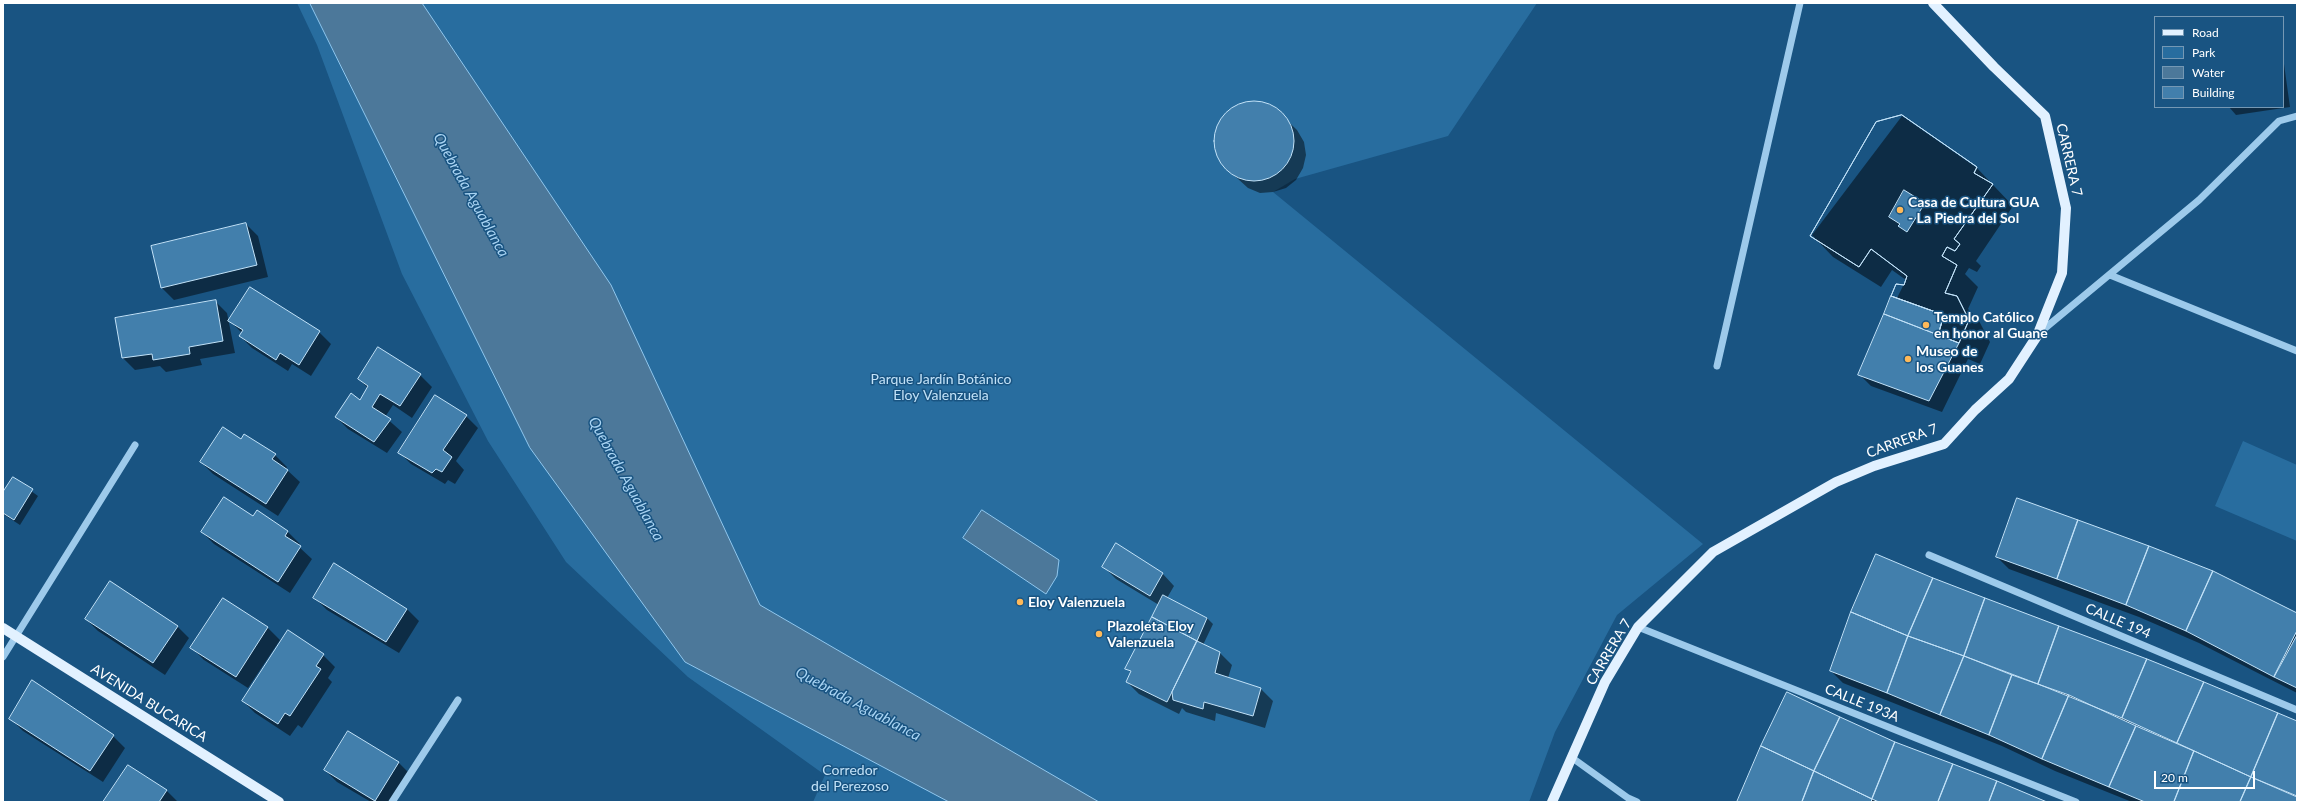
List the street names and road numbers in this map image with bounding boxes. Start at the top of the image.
street label: CARRERA 7 [2052,122,2086,198]
street label: CARRERA 7 [1864,420,1940,462]
street label: CALLE 194 [2083,600,2153,642]
street label: CARRERA 7 [1583,616,1635,688]
street label: AVENIDA BUCARICA [88,660,210,746]
street label: CALLE 193A [1822,680,1902,726]

